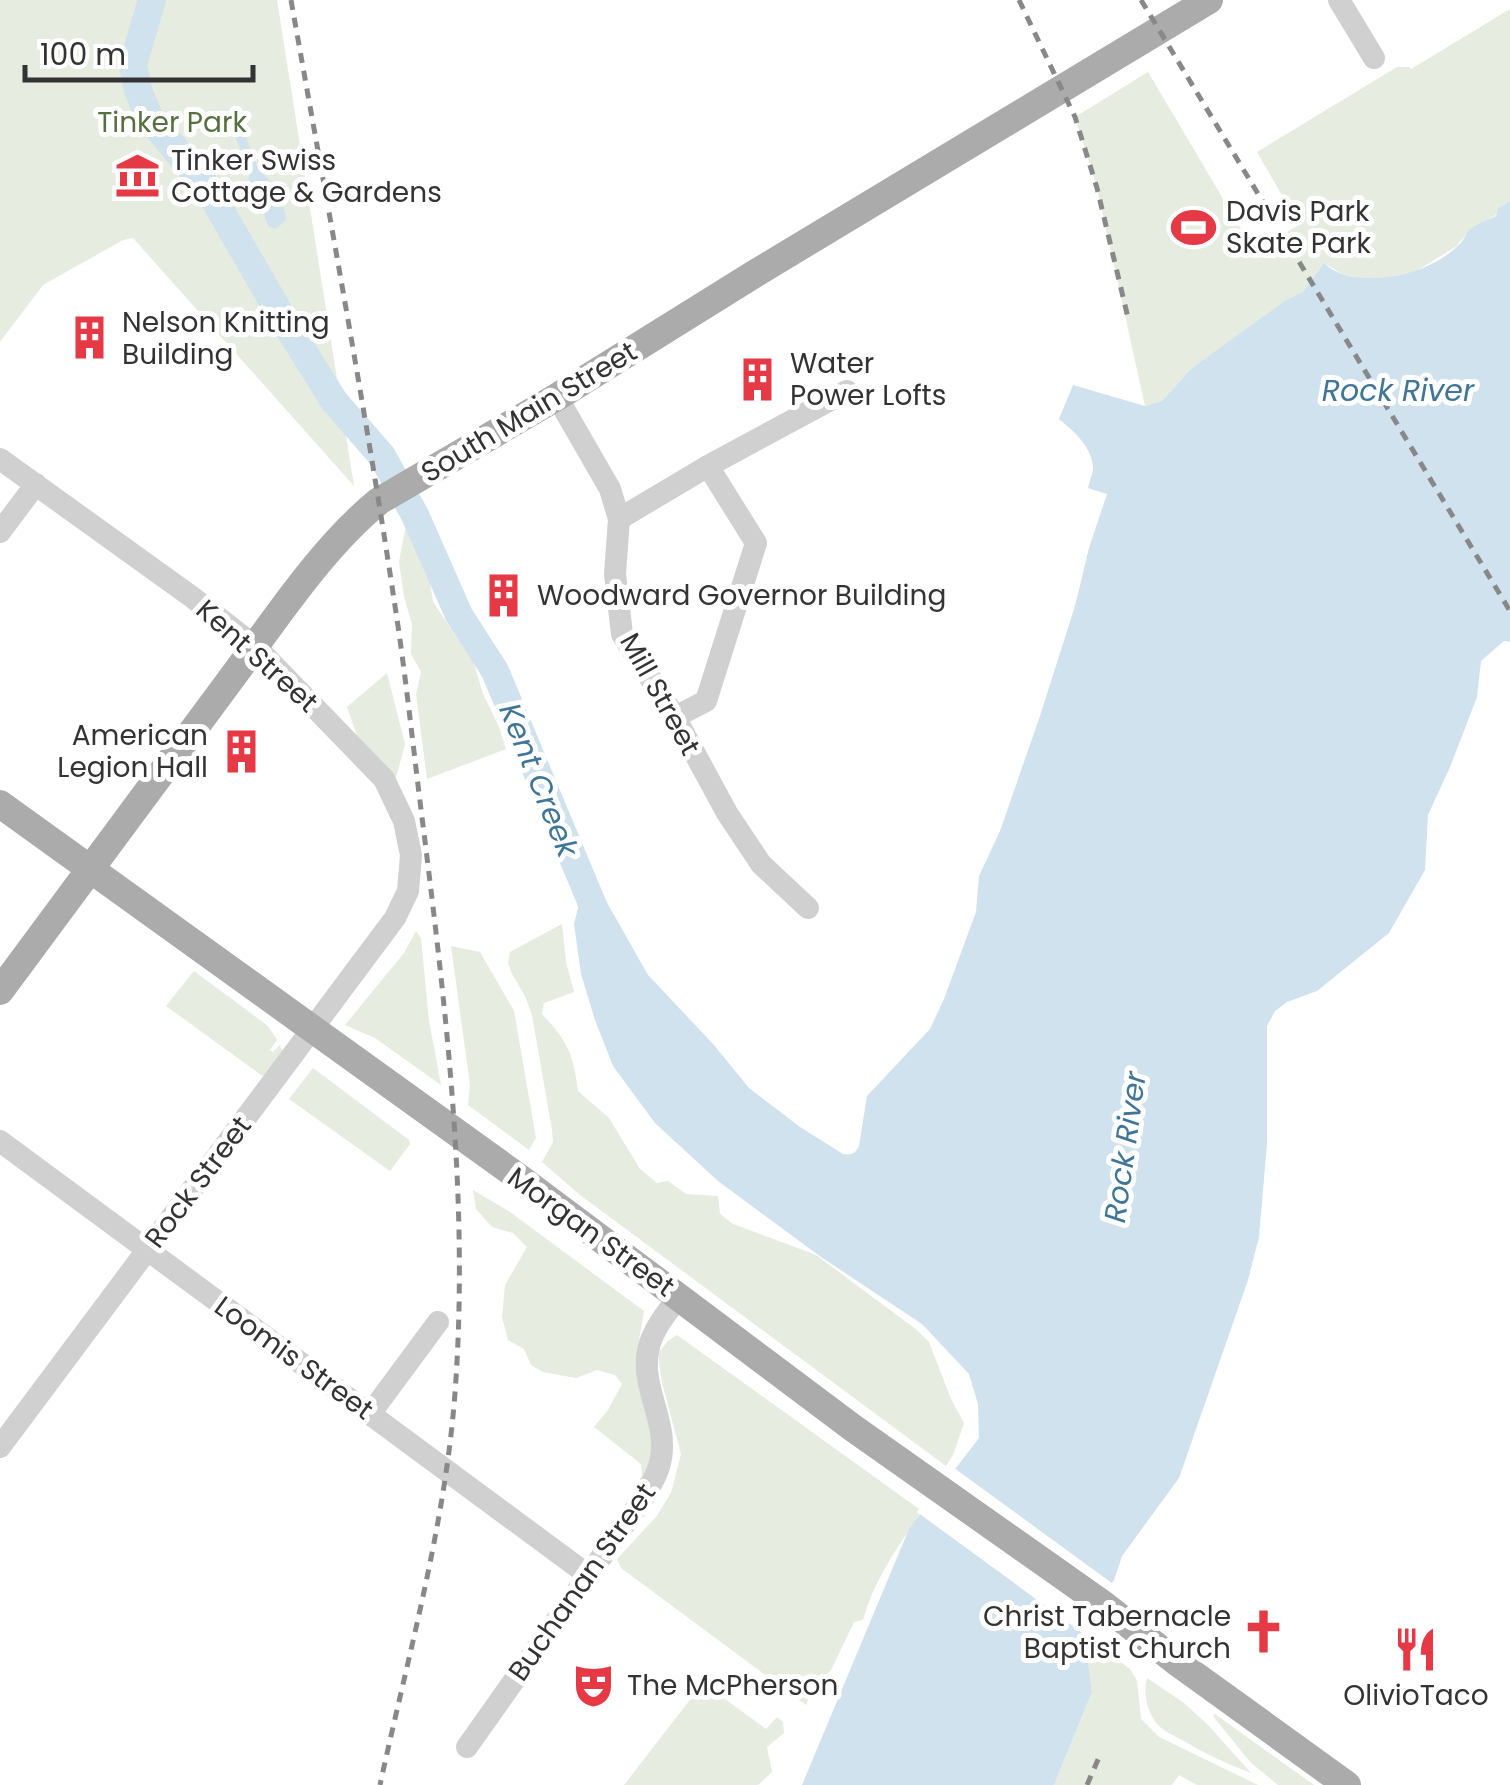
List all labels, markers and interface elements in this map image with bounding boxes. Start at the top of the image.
scale bar [25,20,252,82]
text: 100 m [40,33,126,76]
park label: Tinker Park [97,103,247,142]
place label: Tinker Swiss Cottage & Gardens [171,141,442,212]
museum icon: Tinker Swiss Cottage & Gardens [114,152,162,200]
place label: Davis Park Skate Park [1226,192,1371,263]
sports icon: Davis Park Skate Park [1169,203,1217,251]
place label: Nelson Knitting Building [122,303,330,374]
building icon: Nelson Knitting Building [65,314,113,362]
street label: South Main Street [414,332,644,492]
place label: Water Power Lofts [790,344,946,415]
building icon: Water Power Lofts [733,355,781,403]
water label: Rock River [1322,369,1475,412]
building icon: Woodward Governor Building [480,571,528,619]
place label: Woodward Governor Building [537,576,946,615]
street label: Kent Street [188,591,326,721]
street label: Mill Street [610,626,710,762]
water label: Kent Creek [489,697,590,865]
place label: American Legion Hall [57,716,208,787]
building icon: American Legion Hall [217,727,265,775]
water label: Rock River [1093,1068,1157,1225]
street label: Rock Street [136,1108,260,1256]
street label: Morgan Street [500,1158,682,1306]
street label: Loomis Street [207,1287,381,1429]
street label: Buchanan Street [499,1475,665,1689]
place label: Christ Tabernacle Baptist Church [983,1597,1231,1668]
church icon: Christ Tabernacle Baptist Church [1240,1608,1288,1656]
restaurant icon: OlivioTaco [1392,1625,1440,1673]
theatre icon: The McPherson [570,1661,618,1709]
place label: The McPherson [627,1666,838,1705]
place label: OlivioTaco [1343,1676,1489,1715]

